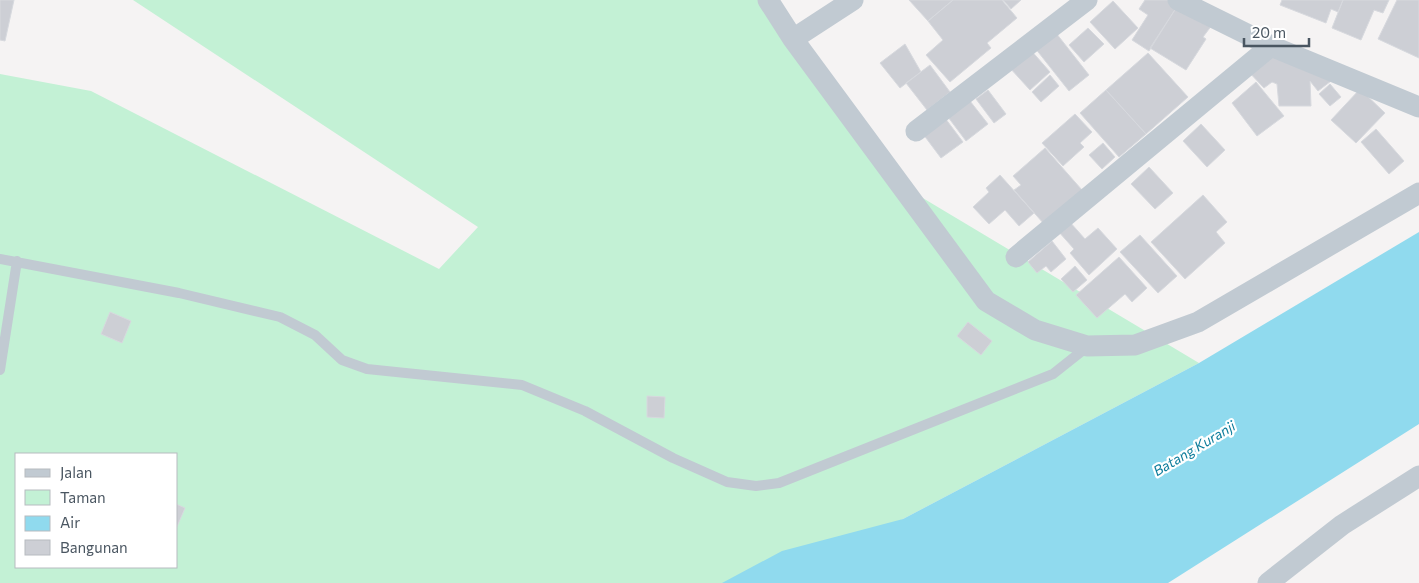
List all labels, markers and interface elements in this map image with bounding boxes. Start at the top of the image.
scale bar [1244,15,1309,47]
text: 20 m [1252,23,1286,41]
water label: Batang Kuranji [1150,417,1238,479]
legend [15,453,178,568]
text: Jalan [60,463,92,481]
text: Taman [60,488,106,506]
text: Air [60,513,80,531]
text: Bangunan [60,538,128,556]

